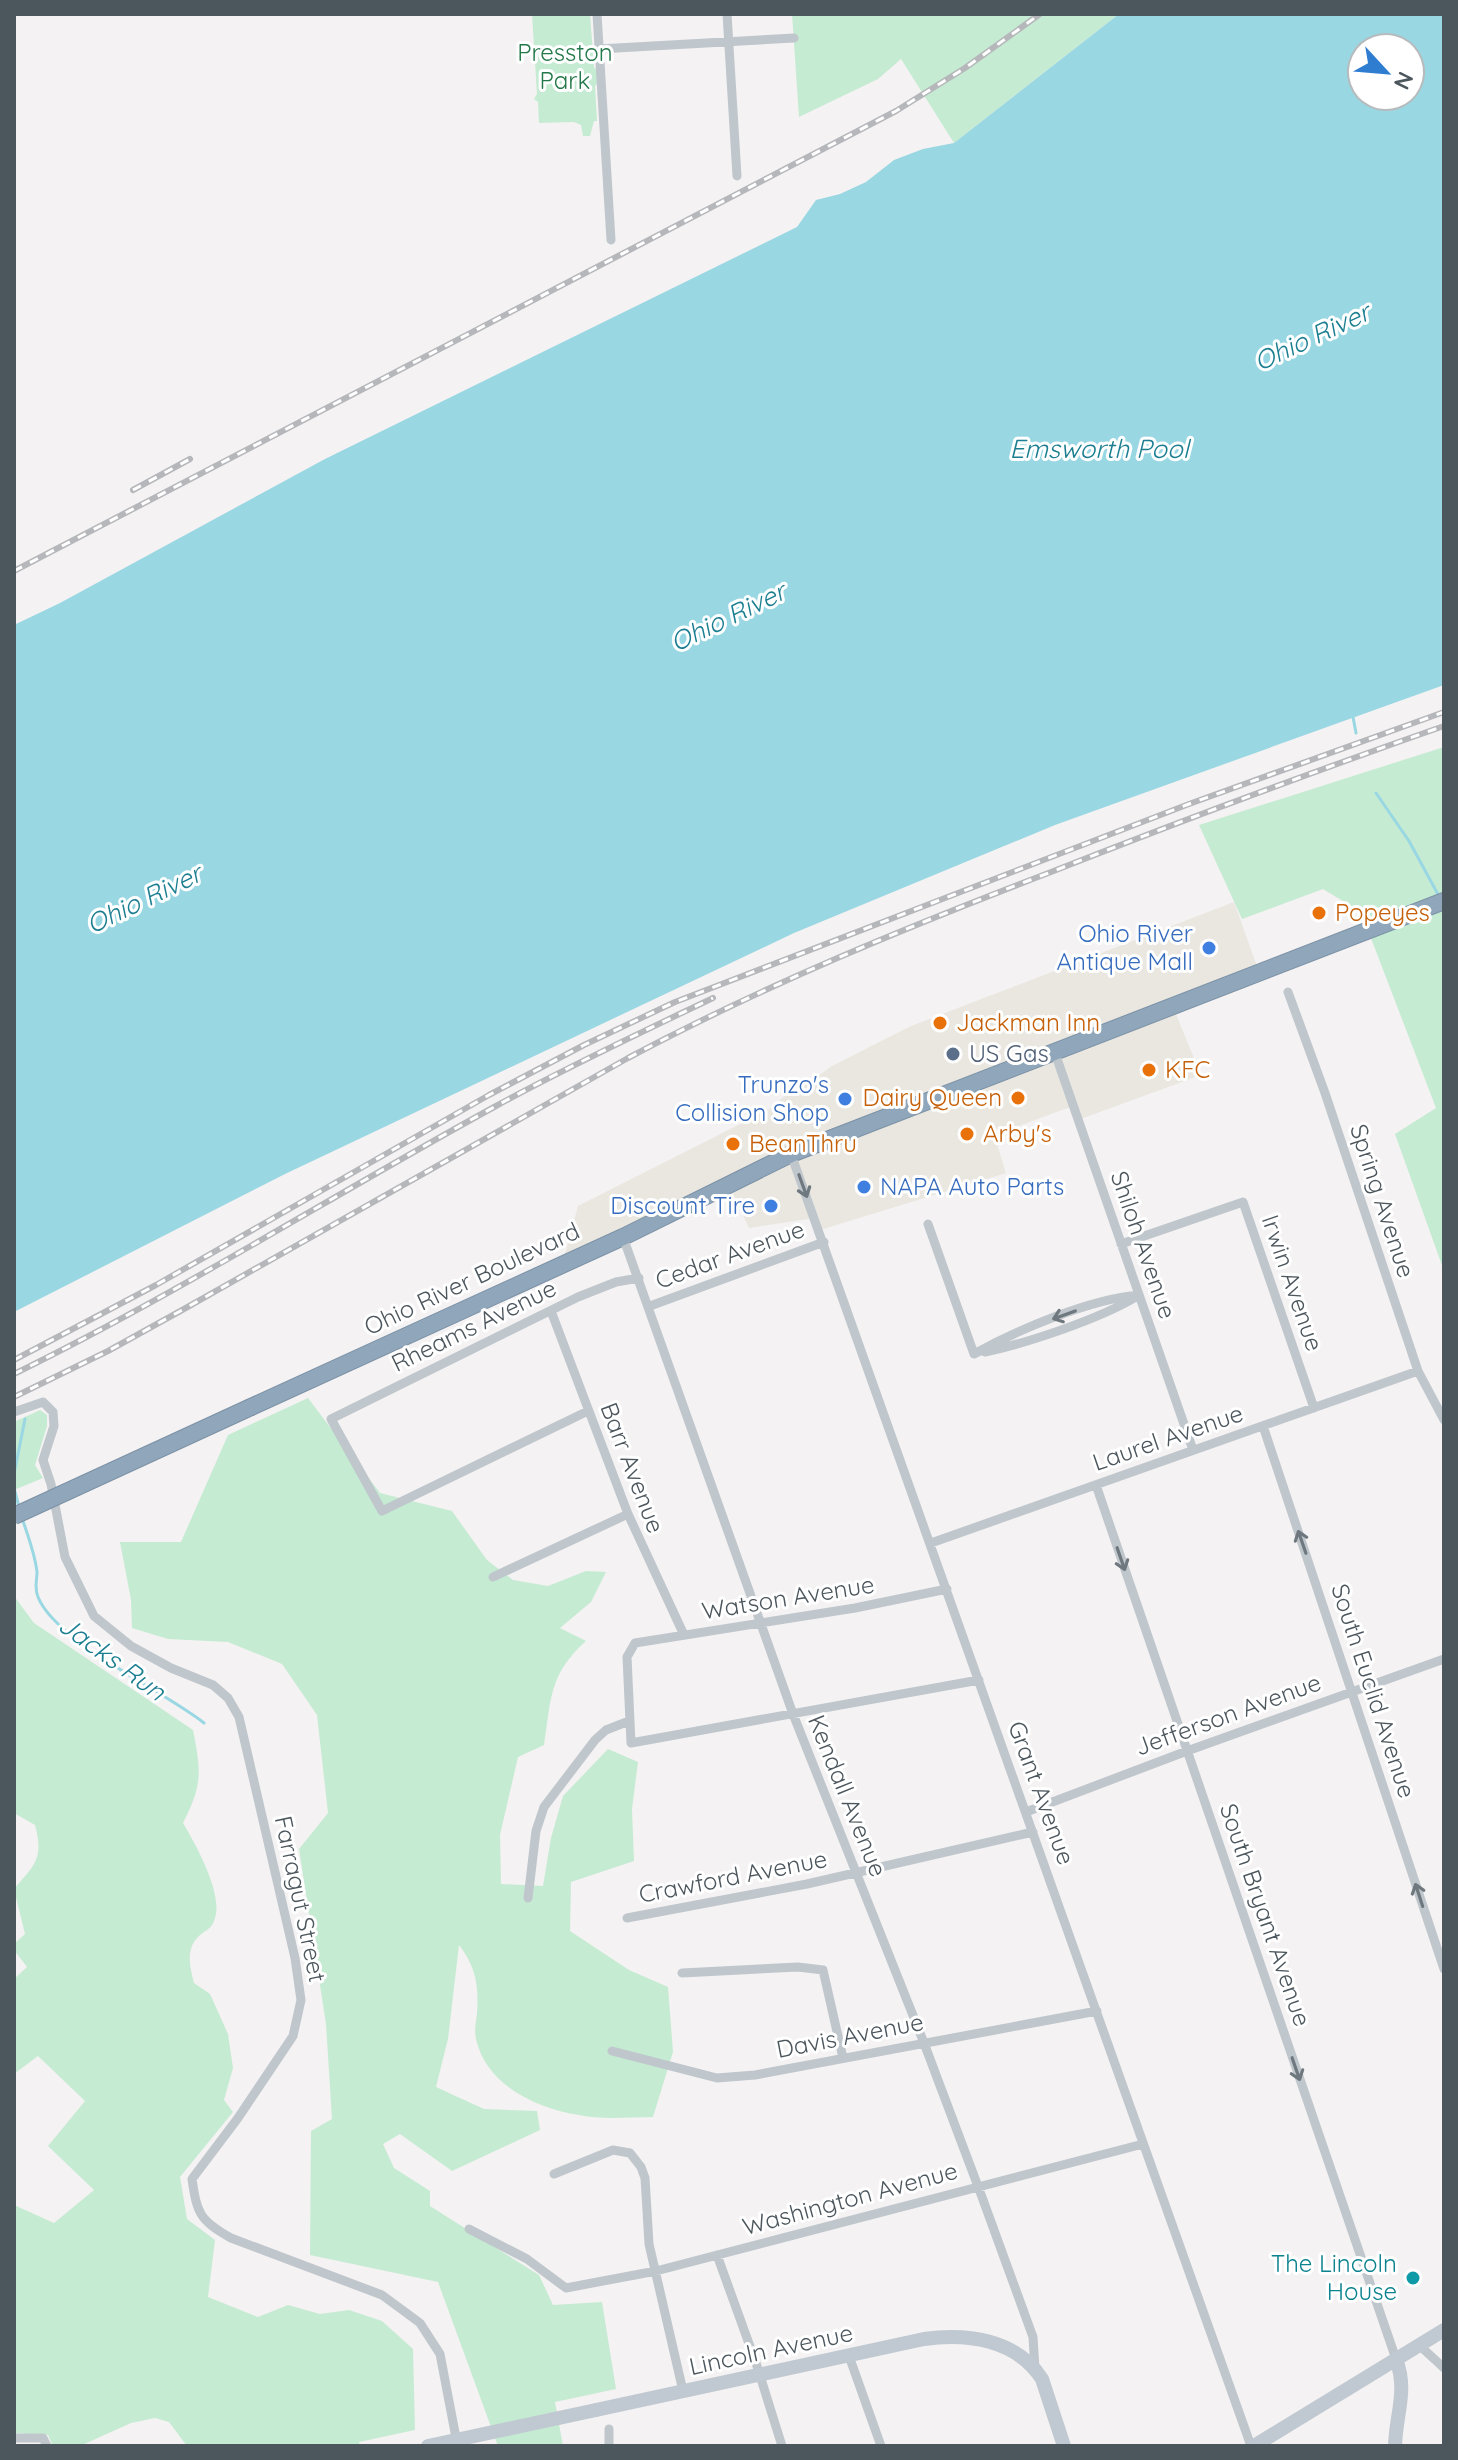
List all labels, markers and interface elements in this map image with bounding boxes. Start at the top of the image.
north arrow [1346,32,1426,112]
park label: Presston Park [517,37,613,95]
text: N [1388,67,1420,94]
water label: Ohio River [1248,294,1378,378]
water label: Emsworth Pool [1009,432,1192,465]
water label: Ohio River [665,573,794,659]
water label: Ohio River [81,855,210,941]
place label: Popeyes [1335,897,1430,927]
marker: Popeyes [1310,904,1328,922]
place label: Ohio River Antique Mall [1057,918,1193,976]
marker: Ohio River Antique Mall [1200,939,1218,957]
place label: Jackman Inn [956,1007,1100,1037]
marker: Jackman Inn [931,1014,949,1032]
place label: US Gas [969,1038,1049,1068]
marker: US Gas [944,1045,962,1063]
place label: KFC [1165,1054,1210,1084]
marker: KFC [1140,1061,1158,1079]
place label: Trunzo's Collision Shop [675,1069,829,1127]
place label: Dairy Queen [862,1082,1002,1112]
marker: Dairy Queen [1009,1089,1027,1107]
marker: Trunzo's Collision Shop [836,1090,854,1108]
place label: Arby's [983,1118,1052,1148]
street label: Spring Avenue [1344,1120,1422,1281]
marker: Arby's [958,1125,976,1143]
place label: BeanThru [749,1128,857,1158]
marker: BeanThru [724,1135,742,1153]
street label: Shiloh Avenue [1105,1167,1183,1323]
place label: NAPA Auto Parts [880,1171,1064,1201]
one-way arrow [797,1173,811,1198]
marker: NAPA Auto Parts [855,1178,873,1196]
place label: Discount Tire [610,1190,755,1220]
marker: Discount Tire [762,1197,780,1215]
street label: Irwin Avenue [1256,1211,1330,1355]
street label: Cedar Avenue [651,1213,808,1295]
street label: Ohio River Boulevard [359,1215,584,1341]
street label: Rheams Avenue [386,1272,561,1378]
one-way arrow [1052,1309,1077,1323]
street label: Laurel Avenue [1088,1397,1247,1477]
street label: Barr Avenue [594,1398,672,1537]
one-way arrow [1293,1530,1308,1555]
one-way arrow [1114,1546,1129,1571]
street label: Watson Avenue [699,1569,876,1625]
street label: South Euclid Avenue [1325,1580,1423,1802]
water label: Jacks Run [52,1608,173,1708]
street label: Jefferson Avenue [1131,1667,1325,1762]
street label: Kendall Avenue [802,1710,894,1881]
street label: Grant Avenue [1002,1717,1082,1869]
street label: South Bryant Avenue [1214,1799,1318,2030]
street label: Farragut Street [269,1813,333,1985]
street label: Crawford Avenue [636,1843,830,1909]
one-way arrow [1411,1882,1426,1907]
street label: Davis Avenue [774,2006,926,2064]
one-way arrow [1290,2057,1305,2082]
street label: Washington Avenue [739,2155,961,2241]
place label: The Lincoln House [1271,2248,1397,2306]
marker: The Lincoln House [1404,2269,1422,2287]
street label: Lincoln Avenue [686,2317,855,2381]

